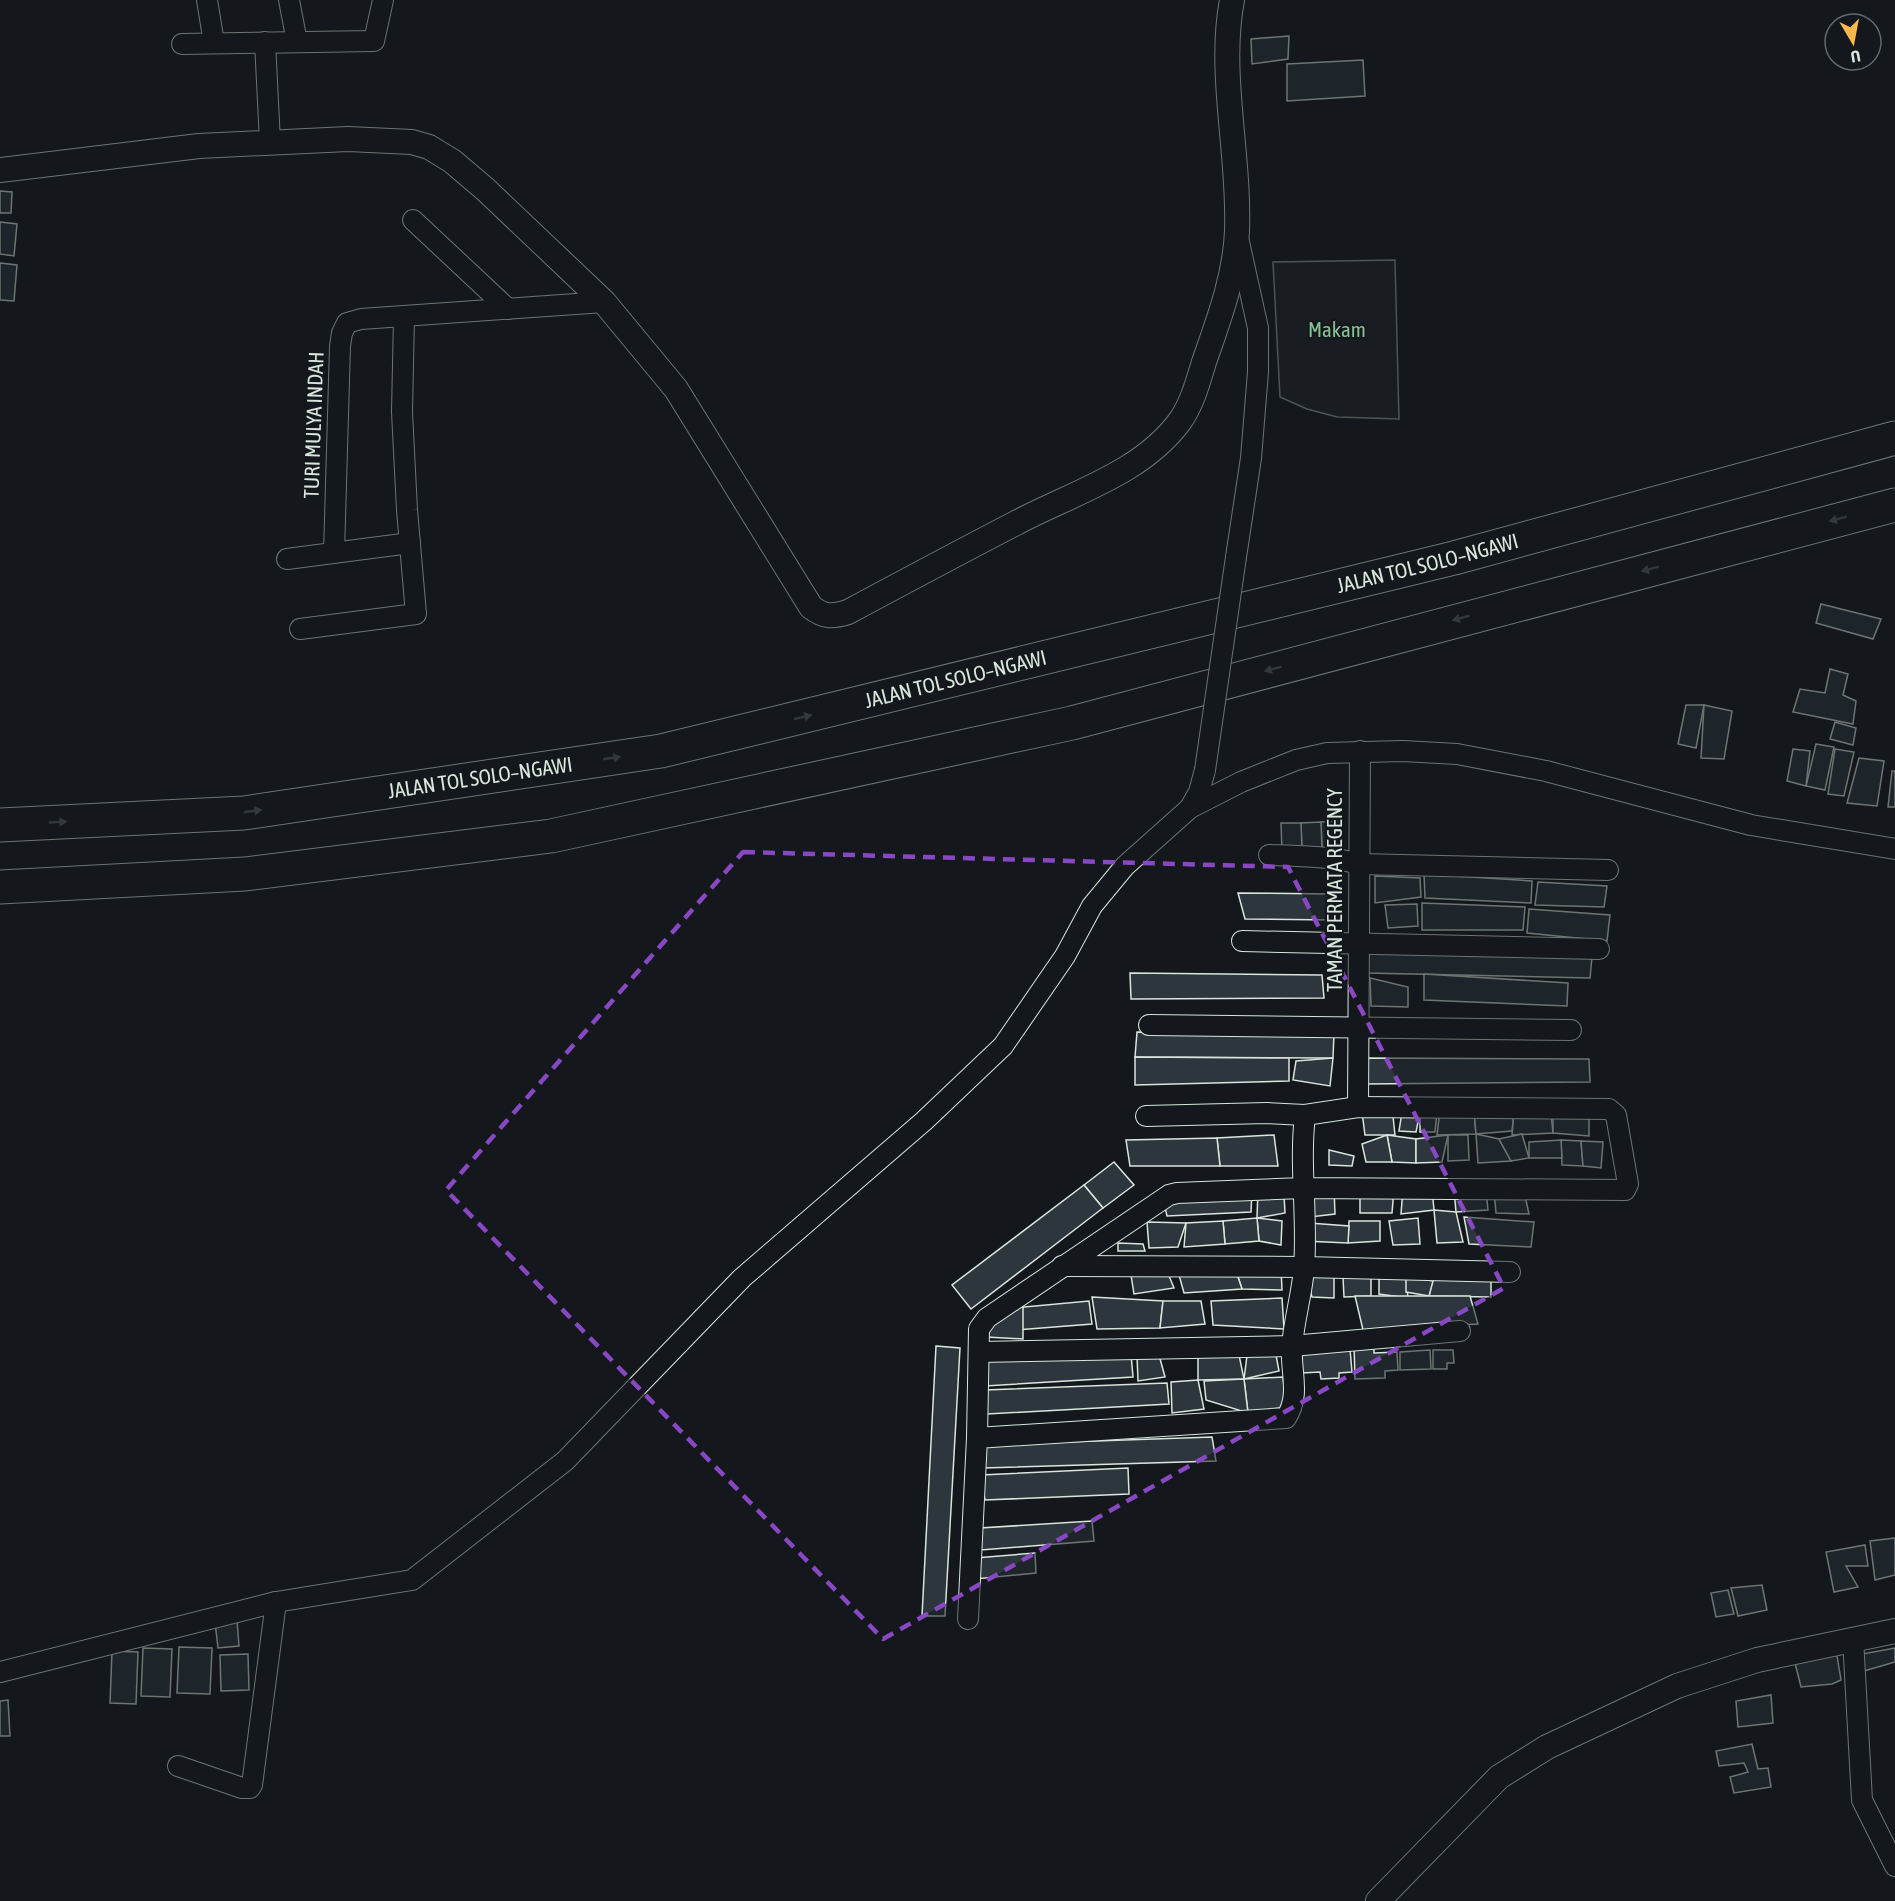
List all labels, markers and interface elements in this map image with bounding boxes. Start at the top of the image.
north arrow [1823,12,1883,72]
text: U [1849,47,1862,66]
park label: Makam [1308,317,1366,341]
street label: TURI MULYA INDAH [298,351,328,499]
one-way arrow [1829,515,1848,525]
street label: JALAN TOL SOLO–NGAWI [1334,528,1521,597]
one-way arrow [1641,564,1659,574]
one-way arrow [1452,614,1470,623]
street label: JALAN TOL SOLO–NGAWI [862,645,1049,712]
one-way arrow [1264,665,1282,674]
one-way arrow [793,711,812,721]
street label: JALAN TOL SOLO–NGAWI [386,751,574,802]
one-way arrow [603,754,622,763]
street label: TAMAN PERMATA REGENCY [1322,787,1346,992]
one-way arrow [244,807,263,816]
one-way arrow [49,817,68,826]

